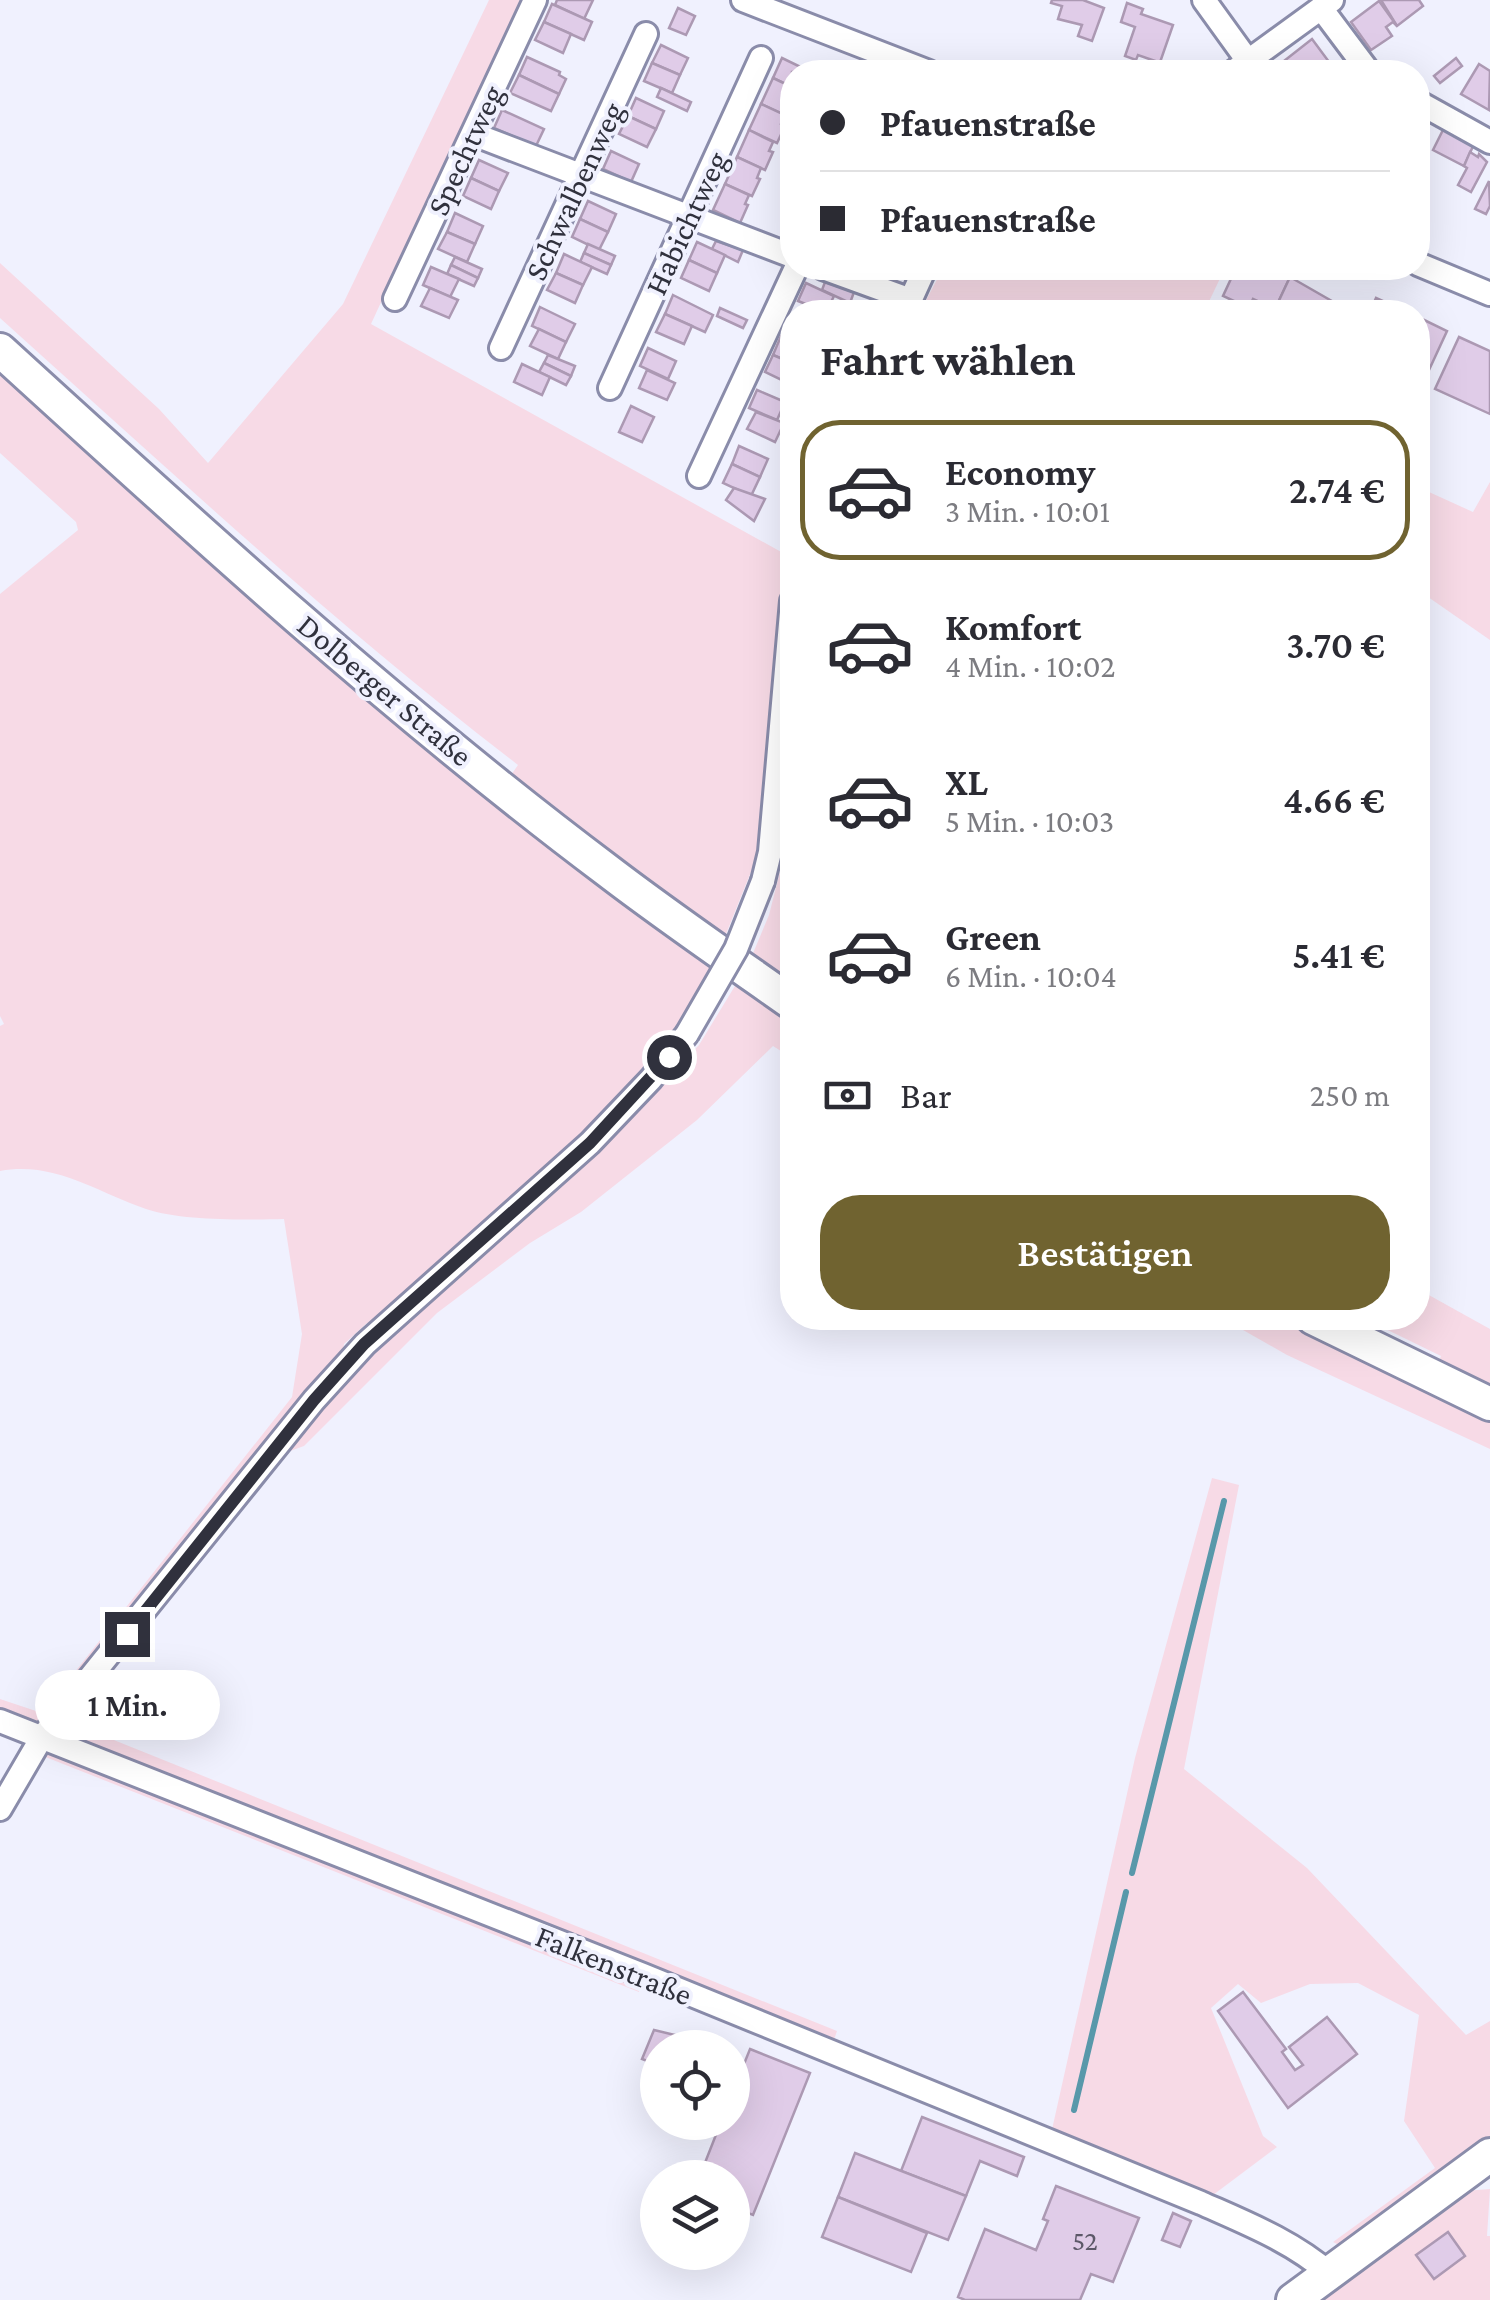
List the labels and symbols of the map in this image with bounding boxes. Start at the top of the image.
street label: Spechtweg [419,79,511,221]
street label: Schwalbenweg [517,96,631,286]
street label: Habichtweg [637,146,735,300]
street label: Dolberger Straße [290,607,480,773]
route start [647,1035,692,1080]
route end [105,1612,150,1657]
callout: 1 Min. [34,1669,220,1739]
street label: Falkenstraße [531,1917,697,2013]
house number: 52 [1072,2225,1098,2256]

